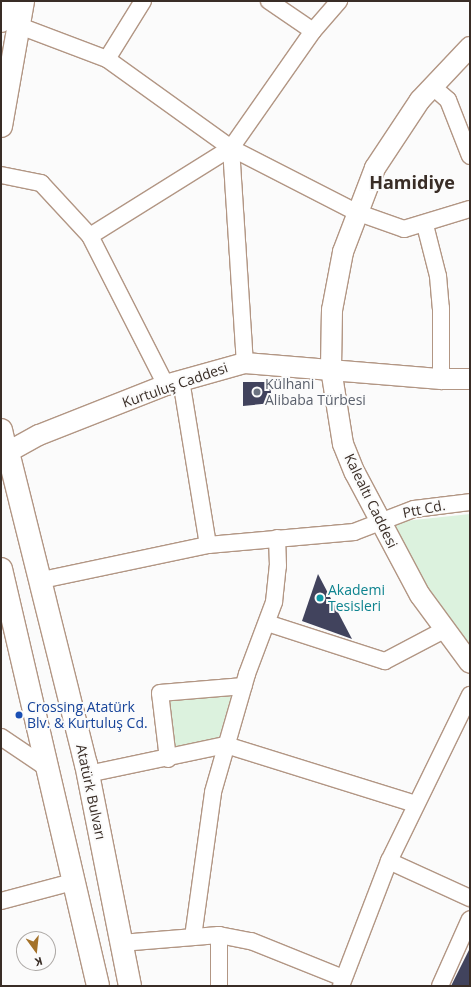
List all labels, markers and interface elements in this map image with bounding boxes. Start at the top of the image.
district label: Hamidiye [369,171,455,193]
street label: Kurtuluş Caddesi [120,359,230,411]
place label: Külhani Alibaba Türbesi [265,376,366,408]
marker: Külhani Alibaba Türbesi [252,387,262,397]
street label: Kalealtı Caddesi [341,451,401,551]
street label: Ptt Cd. [401,497,447,521]
place label: Akademi Tesisleri [328,582,385,614]
marker: Akademi Tesisleri [315,593,325,603]
place label: Crossing Atatürk Blv. & Kurtuluş Cd. [27,699,148,732]
marker: Crossing Atatürk Blv. & Kurtuluş Cd. [14,710,24,720]
street label: Atatürk Bulvarı [73,743,109,841]
north arrow [16,931,56,971]
text: K [34,954,44,970]

